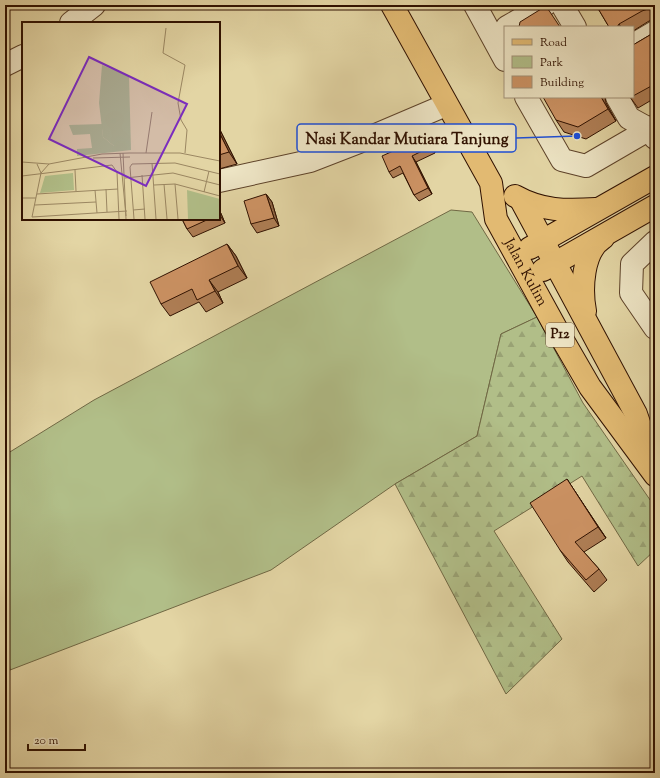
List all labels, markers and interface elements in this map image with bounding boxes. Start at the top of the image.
inset map [22,22,220,220]
legend [504,26,634,98]
text: Road [540,34,567,52]
text: Park [540,54,563,72]
text: Building [540,74,584,92]
callout: Nasi Kandar Mutiara Tanjung [297,124,516,152]
text: Nasi Kandar Mutiara Tanjung [306,129,509,152]
street label: Jalan Kulim [498,234,553,311]
road number: P12 [546,323,574,347]
scale bar [28,726,85,752]
text: 20 m [34,732,59,750]

